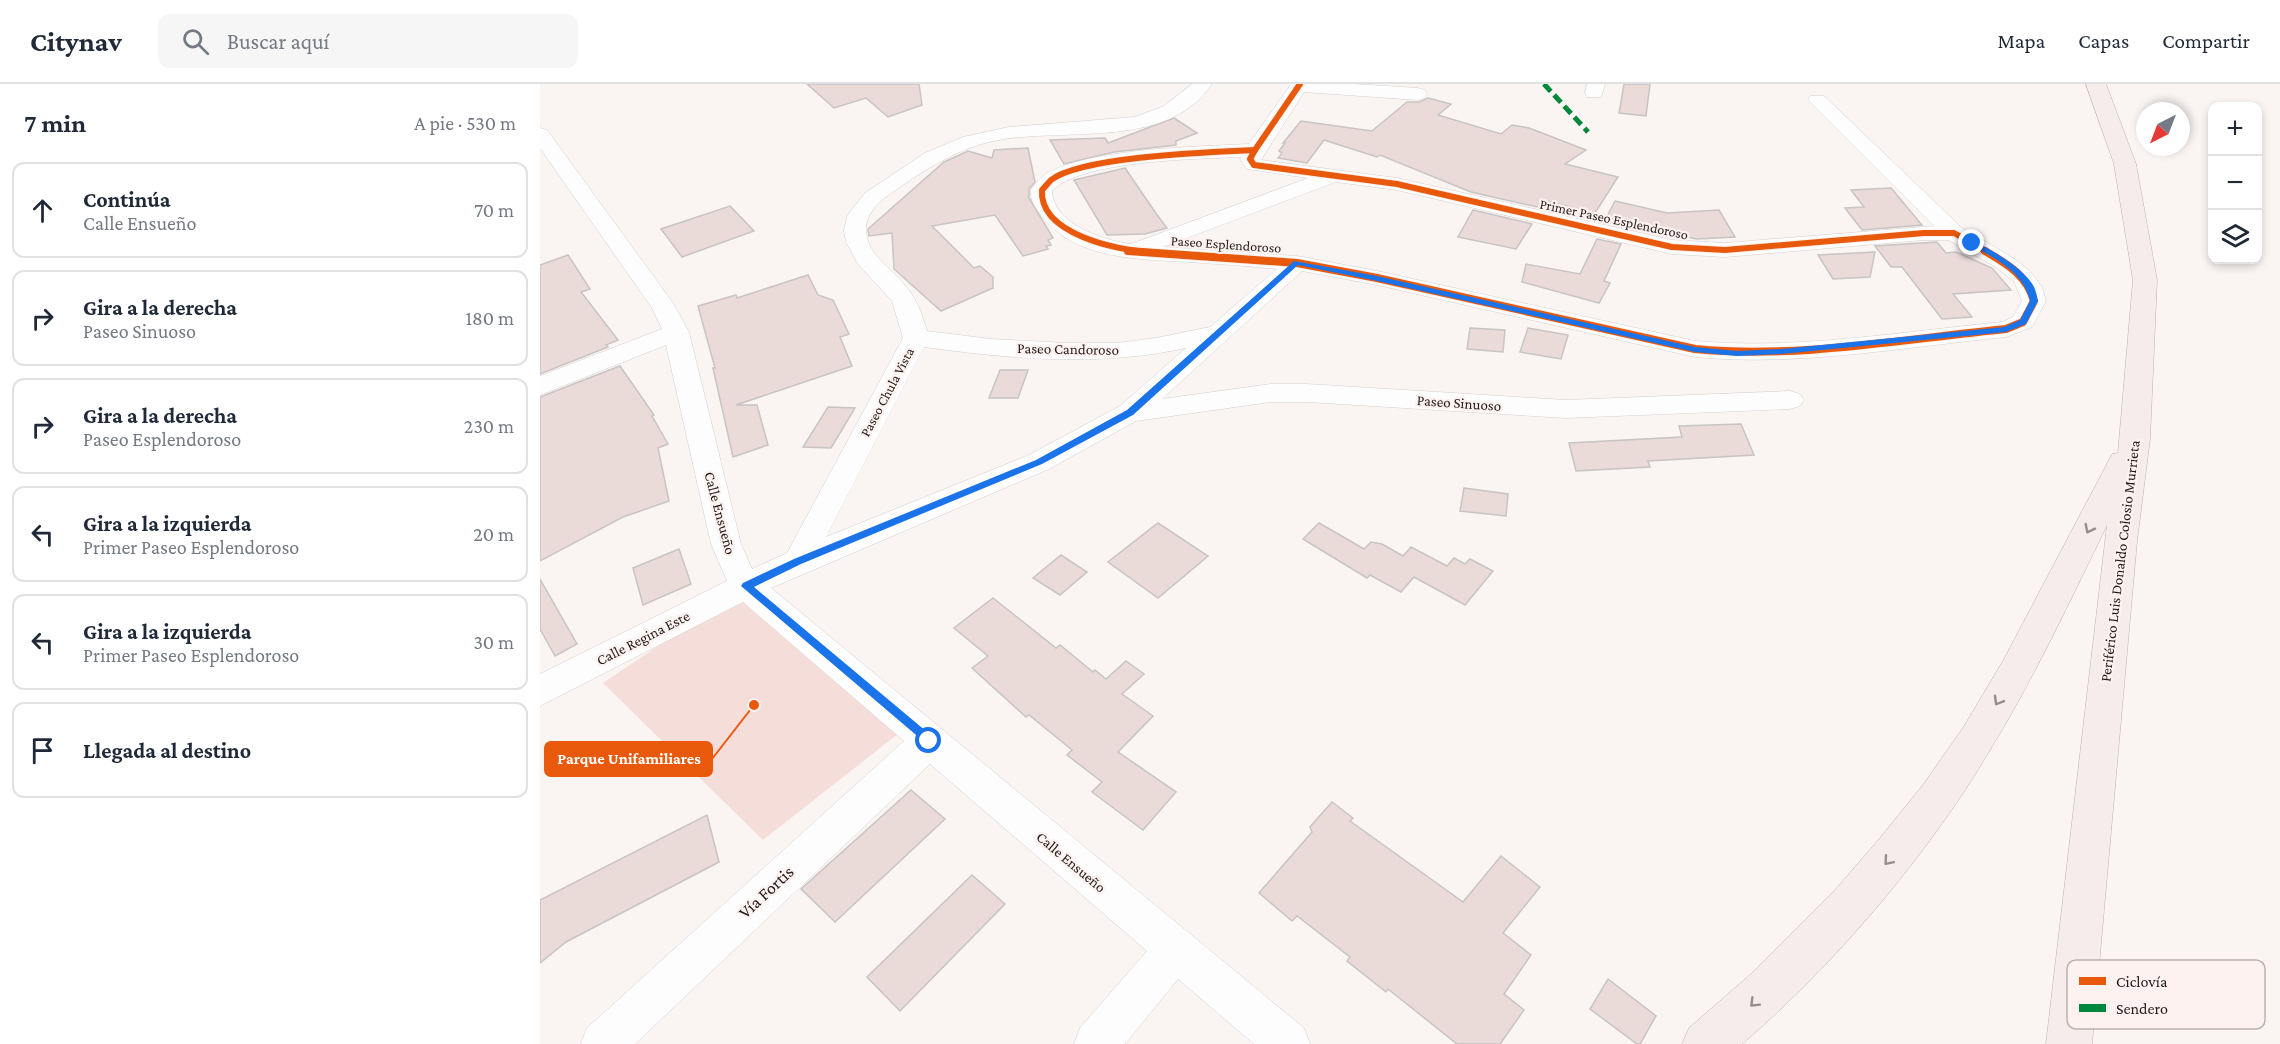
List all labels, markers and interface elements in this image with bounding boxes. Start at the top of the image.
search box [158,14,578,68]
icon: search [179,25,212,58]
text: Citynav [30,26,122,57]
text: Buscar aquí [227,29,329,54]
text: Mapa [1997,29,2045,53]
text: Capas [2078,29,2129,53]
text: Compartir [2162,29,2250,53]
north arrow [2136,102,2190,156]
map controls [2208,102,2262,264]
button: + [2208,102,2262,156]
text: 7 min [24,109,86,138]
text: A pie · 530 m [414,112,516,134]
button: − [2208,156,2262,210]
text: Continúa [83,187,170,212]
icon: ahead [26,194,59,227]
street label: Primer Paseo Esplendoroso [1538,195,1690,243]
text: 70 m [474,199,514,221]
button: layers [2208,210,2262,264]
text: Calle Ensueño [83,212,197,234]
route end [1958,229,1984,255]
street label: Paseo Esplendoroso [1170,232,1282,256]
text: Gira a la derecha [83,295,237,320]
icon: right [26,302,59,335]
text: 180 m [465,307,514,329]
text: Paseo Sinuoso [83,320,196,342]
street label: Paseo Candoroso [1017,340,1119,358]
street label: Paseo Chula Vista [857,344,917,439]
street label: Paseo Sinuoso [1416,392,1502,414]
text: Gira a la derecha [83,403,237,428]
icon: right [26,410,59,443]
text: 230 m [464,415,514,437]
text: Paseo Esplendoroso [83,428,241,450]
street label: Periférico Luis Donaldo Colosio Murrieta [2097,439,2143,683]
street label: Calle Ensueño [701,470,739,556]
text: Gira a la izquierda [83,511,252,536]
icon: left [26,518,59,551]
one-way arrow [2085,522,2096,533]
text: 20 m [473,523,514,545]
text: Primer Paseo Esplendoroso [83,536,299,558]
street label: Calle Regina Este [594,607,693,669]
text: Gira a la izquierda [83,619,252,644]
icon: left [26,626,59,659]
text: 30 m [473,631,514,653]
text: Primer Paseo Esplendoroso [83,644,299,666]
one-way arrow [1994,695,2006,705]
route start [915,727,941,753]
icon: arrive [26,734,59,767]
text: Llegada al destino [83,738,251,763]
callout: Parque Unifamiliares [545,742,712,776]
text: Parque Unifamiliares [557,750,701,767]
street label: Calle Ensueño [1033,829,1109,895]
one-way arrow [1884,854,1895,865]
street label: Vía Fortis [734,862,798,922]
legend [2067,960,2265,1029]
text: Ciclovía [2116,973,2168,990]
one-way arrow [1751,996,1762,1007]
text: Sendero [2116,1000,2168,1017]

